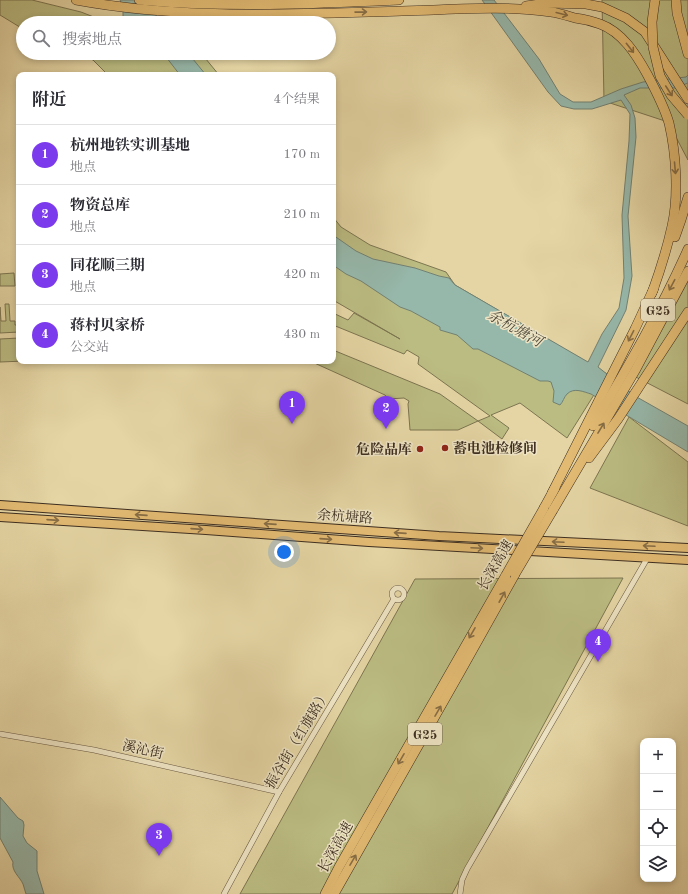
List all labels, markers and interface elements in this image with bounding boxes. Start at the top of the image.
one-way arrow [354,9,367,16]
one-way arrow [555,11,568,19]
search box [16,16,336,60]
icon: search [30,27,52,49]
text: 搜索地点 [62,33,122,48]
one-way arrow [625,42,634,53]
one-way arrow [665,85,673,96]
text: 附近 [32,92,66,109]
text: 4个结果 [273,93,320,106]
text: 杭州地铁实训基地 [70,139,190,154]
text: 1 [41,148,49,161]
text: 170 m [283,148,320,161]
text: 地点 [70,161,96,174]
one-way arrow [671,161,678,174]
text: 物资总库 [70,199,130,214]
text: 2 [41,208,49,221]
text: 210 m [283,208,320,221]
text: 地点 [70,221,96,234]
text: 同花顺三期 [70,259,145,274]
text: 3 [41,268,49,281]
text: 420 m [283,268,320,281]
one-way arrow [667,279,675,291]
text: 地点 [70,281,96,294]
road number: G25 [641,299,675,321]
water label: 余杭塘河 [484,306,548,352]
text: 蒋村贝家桥 [70,319,145,334]
text: 4 [41,328,49,341]
text: 430 m [283,328,320,341]
one-way arrow [627,330,635,342]
text: 公交站 [70,341,109,354]
pin: 1 [279,391,305,424]
pin: 2 [373,396,399,429]
one-way arrow [598,422,606,434]
place label: 蓄电池检修间 [453,440,537,456]
place label: 危险品库 [356,441,412,457]
marker: 蓄电池检修间 [440,443,450,453]
marker: 危险品库 [415,444,425,454]
street label: 余杭塘路 [317,507,373,526]
one-way arrow [135,511,148,518]
one-way arrow [46,516,59,524]
one-way arrow [264,520,277,527]
one-way arrow [190,525,203,533]
one-way arrow [394,530,407,537]
one-way arrow [319,535,332,542]
street label: 长深高速 [475,537,516,593]
one-way arrow [552,538,565,545]
your location [274,542,294,562]
one-way arrow [643,542,656,550]
one-way arrow [470,545,483,552]
one-way arrow [498,591,506,603]
one-way arrow [468,627,476,639]
pin: 4 [585,629,611,662]
street label: 振谷街（红旗路） [262,687,333,791]
one-way arrow [435,705,443,717]
road number: G25 [408,723,442,745]
street label: 溪沁街 [121,737,165,762]
map controls [640,738,676,882]
button: + [640,738,676,774]
one-way arrow [396,752,404,764]
button: − [640,774,676,810]
button: locate [640,810,676,846]
street label: 长深高速 [315,819,356,875]
pin: 3 [146,823,172,856]
button: layers [640,846,676,882]
one-way arrow [349,854,357,866]

